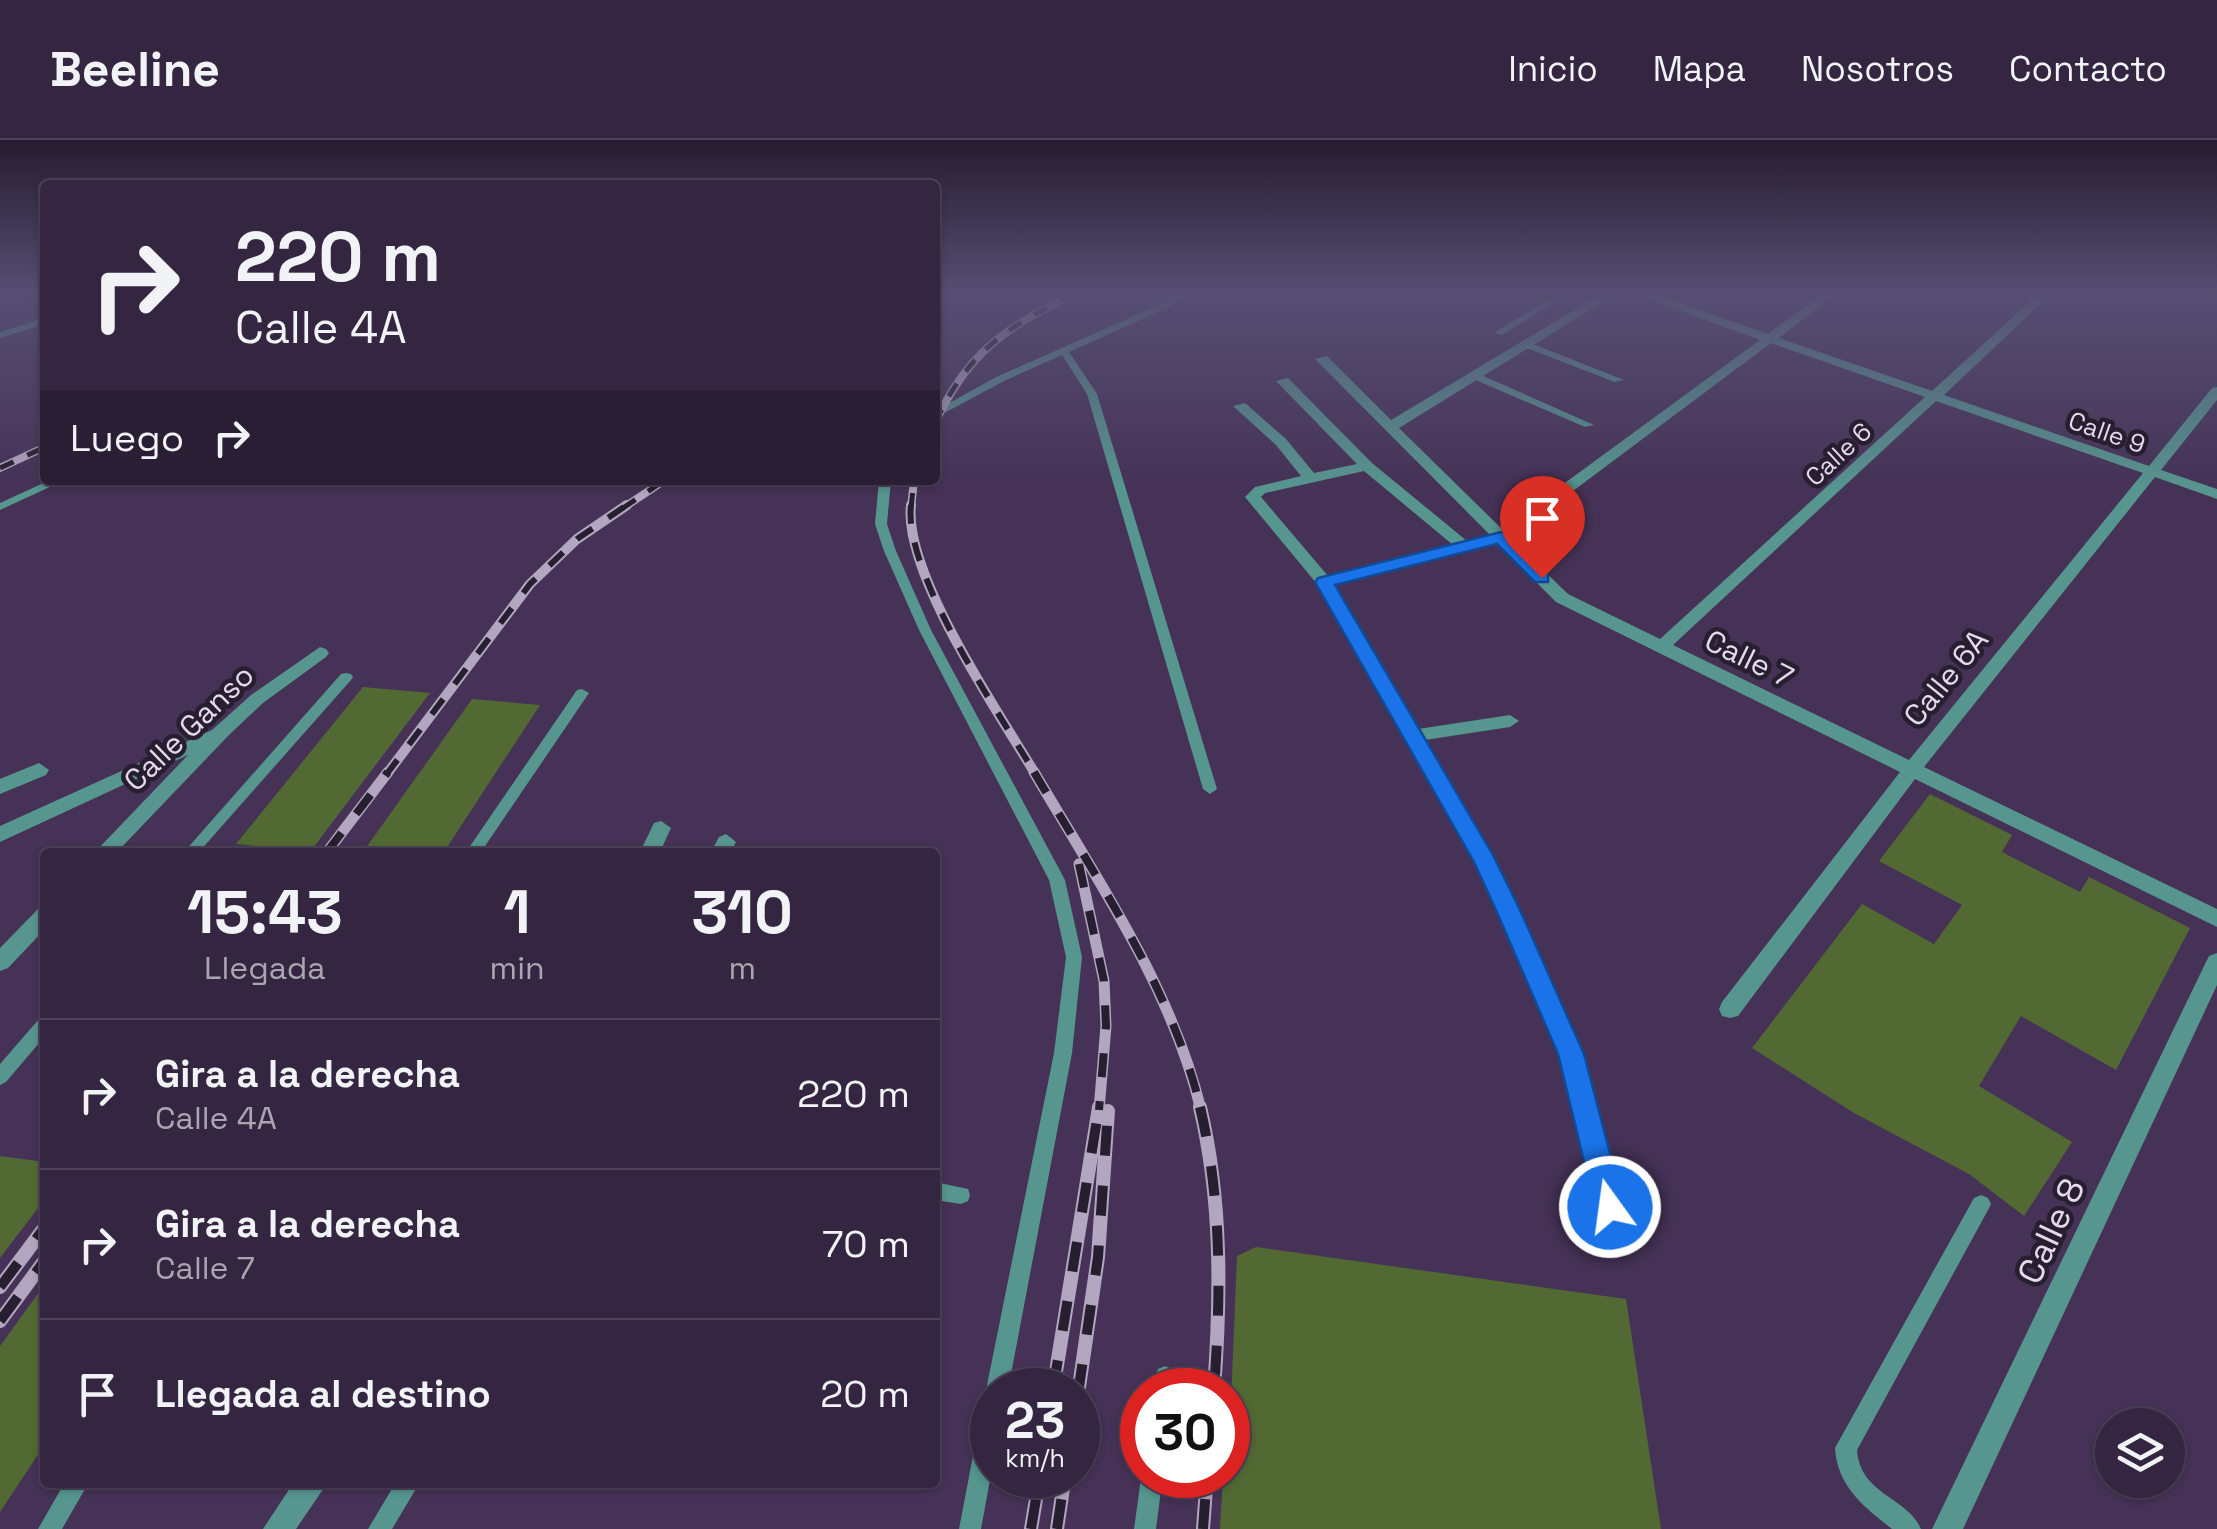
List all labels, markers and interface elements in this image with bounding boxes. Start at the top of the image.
text: Beeline [50,39,220,100]
text: Inicio [1508,47,1598,91]
text: Mapa [1653,47,1746,91]
text: Nosotros [1801,47,1954,91]
text: Contacto [2009,47,2167,91]
text: 220 m [235,212,441,301]
icon: right [70,220,200,350]
text: Calle 4A [235,299,407,356]
street label: Calle 9 [2064,404,2150,460]
icon: right [204,410,259,465]
text: Luego [70,414,184,462]
street label: Calle 6 [1798,415,1878,493]
pin [1500,476,1585,579]
icon: arrive [1515,491,1570,546]
street label: Calle 7 [1699,621,1800,697]
street label: Calle 6A [1895,621,1997,734]
street label: Calle Ganso [115,656,262,799]
text: 15:43 [187,874,343,951]
text: 1 [504,874,531,951]
text: 310 [692,874,793,951]
text: Llegada [204,948,326,988]
text: min [490,948,545,988]
text: m [729,948,756,988]
text: Gira a la derecha [155,1050,460,1098]
icon: right [70,1067,125,1122]
text: 220 m [797,1070,910,1118]
text: Calle 4A [155,1098,277,1138]
position arrow [1558,1155,1662,1259]
street label: Calle 8 [2008,1171,2094,1291]
text: Gira a la derecha [155,1200,460,1248]
icon: right [70,1217,125,1272]
text: 70 m [822,1220,910,1268]
text: Calle 7 [155,1248,255,1288]
icon: arrive [70,1367,125,1422]
speed limit sign: 30 [1120,1368,1250,1498]
text: Llegada al destino [155,1370,491,1418]
text: 20 m [820,1370,910,1418]
text: 23 [1005,1389,1065,1453]
map controls [2095,1408,2185,1498]
button: layers [2095,1408,2185,1498]
text: km/h [1005,1442,1065,1474]

